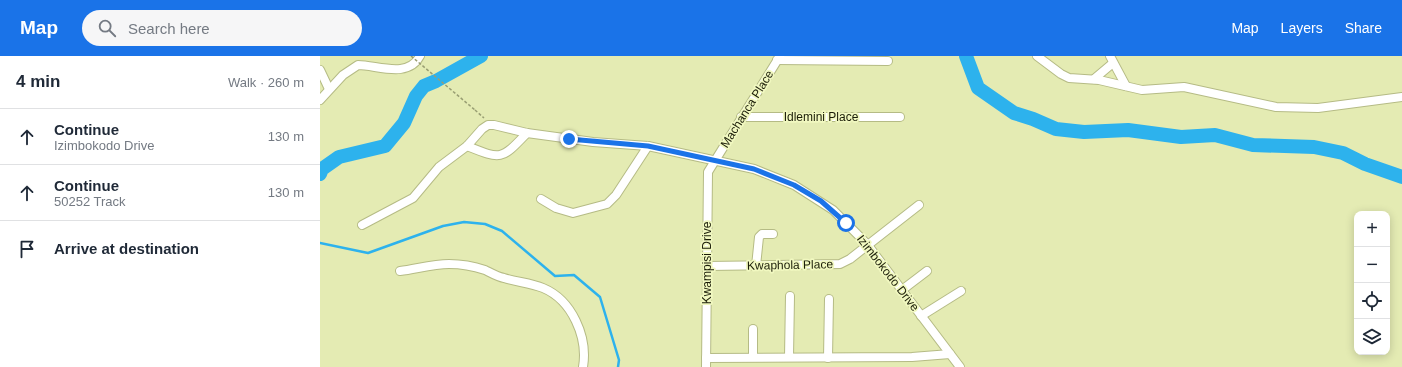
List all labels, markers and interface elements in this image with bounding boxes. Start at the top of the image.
search box [82,10,362,46]
text: Map [20,17,58,38]
icon: search [96,17,118,39]
text: Search here [128,20,210,37]
text: Map [1231,20,1259,36]
text: Layers [1281,20,1323,36]
text: Share [1345,20,1382,36]
street label: Machanca Place [718,67,777,150]
text: 4 min [16,72,60,91]
text: Walk · 260 m [228,75,304,90]
street label: Idlemini Place [784,110,859,124]
text: Continue [54,121,119,138]
icon: ahead [16,126,38,148]
text: 130 m [268,129,304,144]
route end [560,130,578,148]
text: Izimbokodo Drive [54,138,154,153]
text: Continue [54,177,119,194]
icon: ahead [16,182,38,204]
text: 130 m [268,185,304,200]
text: 50252 Track [54,194,126,209]
map controls [1354,211,1390,355]
button: + [1354,211,1390,247]
route start [837,214,855,232]
street label: Kwampisi Drive [700,221,714,304]
street label: Izimbokodo Drive [854,232,922,314]
icon: arrive [16,238,38,260]
text: Arrive at destination [54,240,199,257]
button: − [1354,247,1390,283]
street label: Kwaphola Place [747,257,833,273]
button: locate [1354,283,1390,319]
button: layers [1354,319,1390,355]

